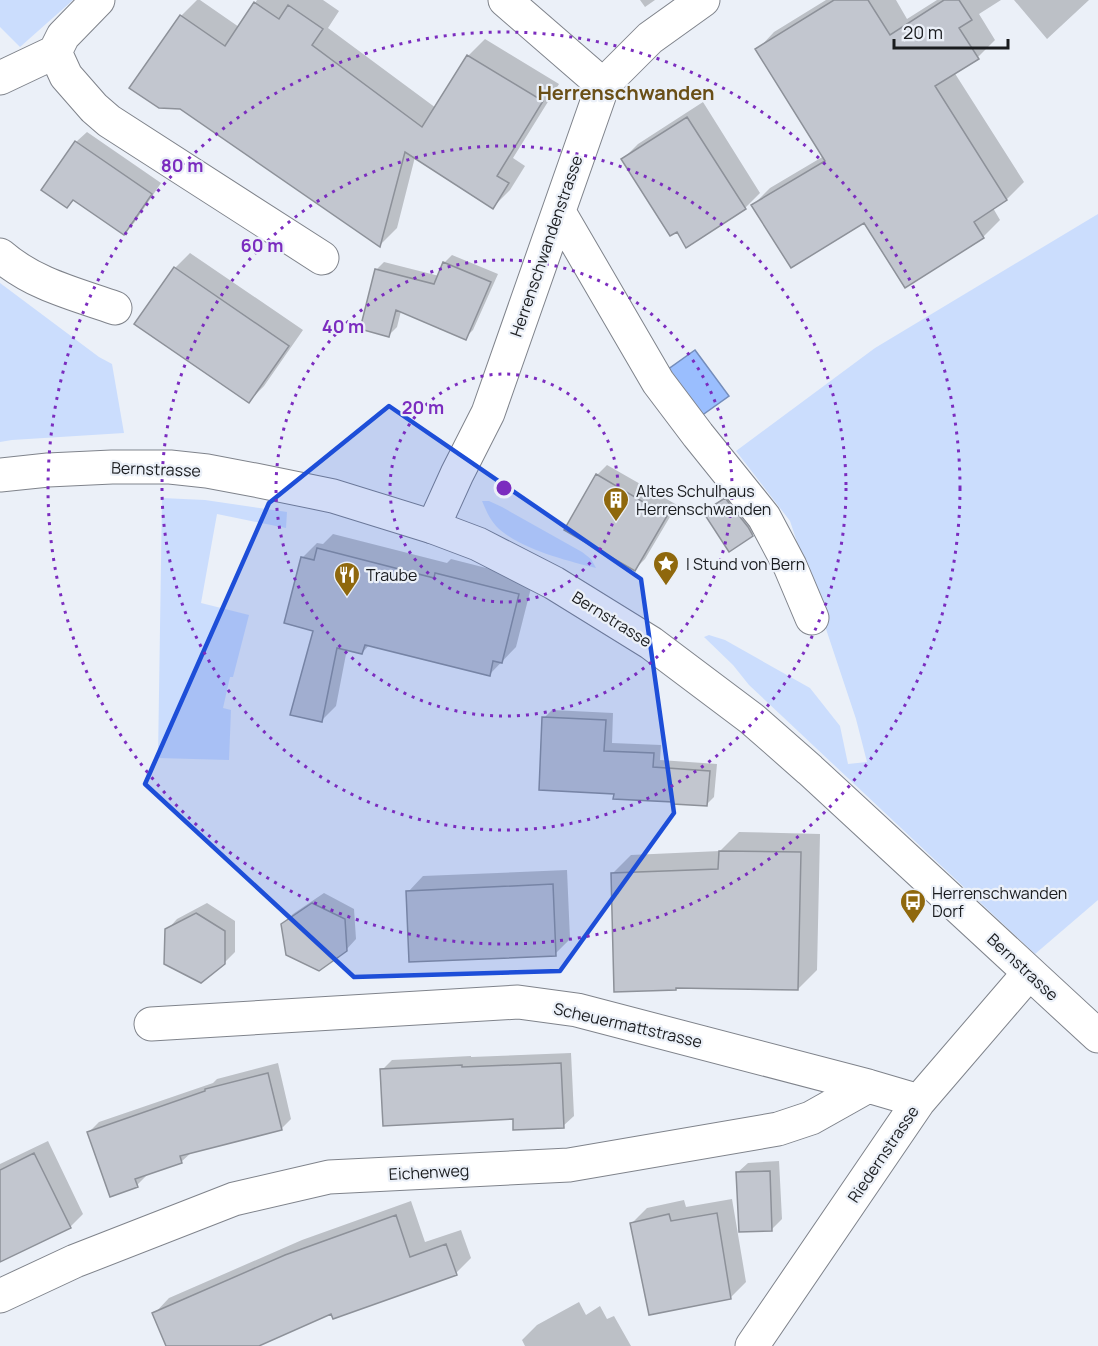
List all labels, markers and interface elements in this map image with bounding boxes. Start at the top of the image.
scale bar [894,12,1008,50]
text: 20 m [903,20,943,44]
district label: Herrenschwanden [537,79,715,106]
street label: Herrenschwandenstrasse [505,152,587,340]
text: 80 m [161,153,203,177]
text: 60 m [241,233,283,257]
text: 40 m [322,314,364,338]
text: 20 m [402,395,444,419]
street label: Bernstrasse [111,456,201,482]
centre of rings [494,478,514,498]
place label: Altes Schulhaus Herrenschwanden [636,480,771,520]
building icon: Altes Schulhaus Herrenschwanden [601,485,631,523]
place icon: I Stund von Bern [651,549,681,587]
place label: I Stund von Bern [686,553,805,575]
restaurant icon: Traube [332,560,362,598]
place label: Traube [366,564,417,586]
street label: Bernstrasse [568,586,656,652]
place label: Herrenschwanden Dorf [932,882,1067,922]
bus stop icon: Herrenschwanden Dorf [898,887,928,925]
street label: Bernstrasse [983,928,1063,1006]
street label: Scheuermattstrasse [552,997,704,1053]
street label: Riedernstrasse [842,1101,924,1207]
street label: Eichenweg [388,1159,470,1185]

